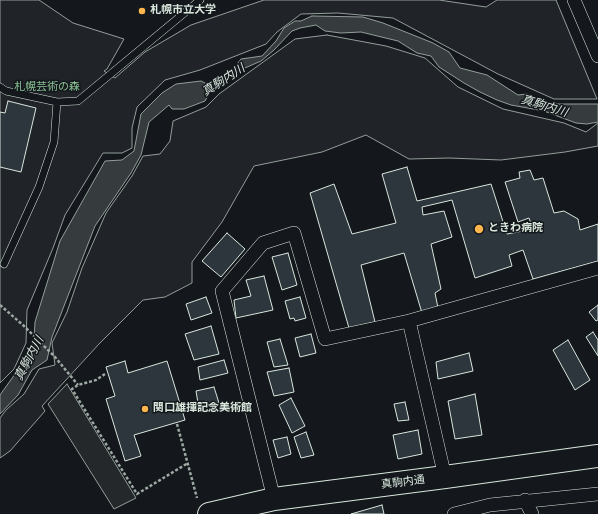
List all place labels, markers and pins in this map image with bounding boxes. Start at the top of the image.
place label: 札幌市立大学 [150,4,216,18]
marker: 札幌市立大学 [137,6,147,16]
place label: ときわ病院 [488,222,543,236]
marker: ときわ病院 [473,223,485,235]
place label: 関口雄揮記念美術館 [153,402,252,416]
marker: 関口雄揮記念美術館 [140,404,150,414]

